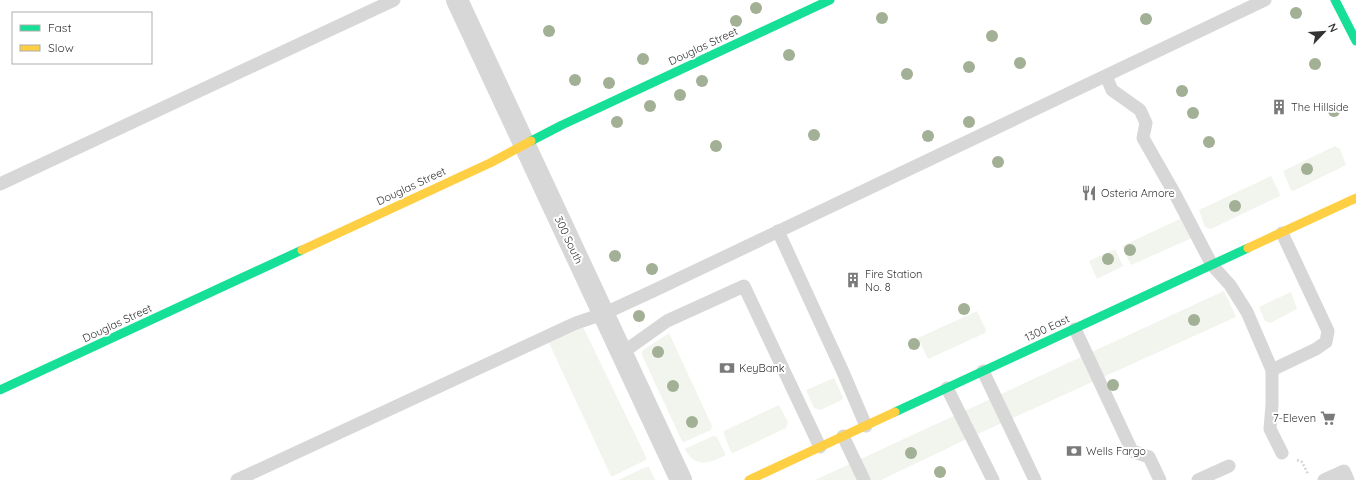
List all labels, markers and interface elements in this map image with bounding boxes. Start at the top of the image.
legend [12,12,152,64]
north arrow [1304,12,1344,52]
text: Fast [48,20,72,35]
text: N [1325,21,1341,34]
street label: Douglas Street [666,24,740,68]
text: Slow [48,40,74,55]
building icon: The Hillside [1270,98,1288,116]
place label: The Hillside [1291,100,1349,114]
street label: Douglas Street [374,164,448,208]
restaurant icon: Osteria Amore [1080,184,1098,202]
place label: Osteria Amore [1101,186,1175,200]
street label: 300 South [552,214,586,266]
place label: Fire Station No. 8 [865,267,922,294]
building icon: Fire Station No. 8 [844,271,862,289]
street label: Douglas Street [80,301,154,345]
street label: 1300 East [1022,311,1072,344]
bank icon: KeyBank [718,359,736,377]
place label: KeyBank [739,361,785,375]
supermarket icon: 7-Eleven [1319,409,1337,427]
place label: 7-Eleven [1273,411,1316,425]
bank icon: Wells Fargo [1065,442,1083,460]
place label: Wells Fargo [1086,444,1146,458]

